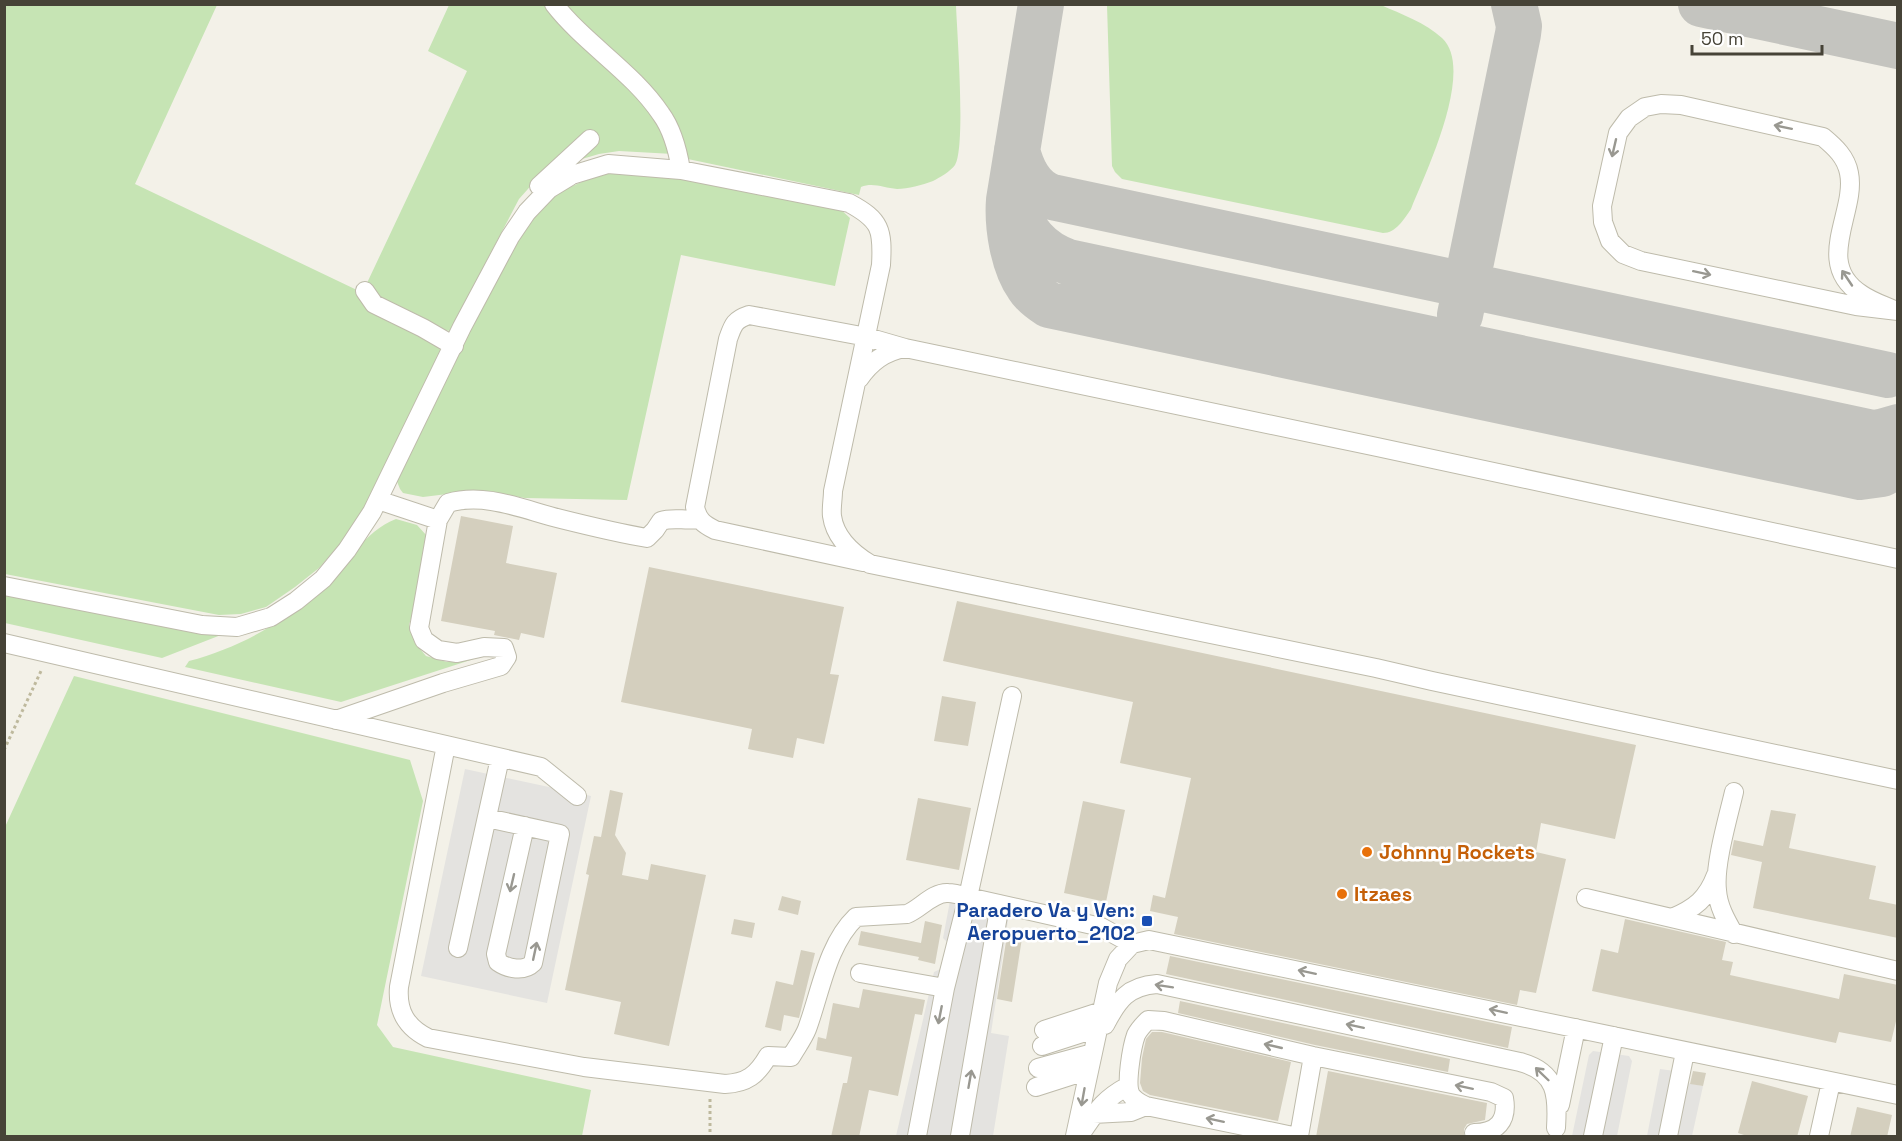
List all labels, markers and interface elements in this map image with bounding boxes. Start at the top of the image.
scale bar [1692,18,1822,56]
text: 50 m [1701,27,1743,50]
one-way arrow [1774,121,1793,133]
one-way arrow [1608,139,1620,158]
one-way arrow [1692,268,1711,280]
one-way arrow [1841,270,1853,286]
place label: Johnny Rockets [1379,839,1535,865]
marker: Johnny Rockets [1360,845,1374,859]
one-way arrow [506,873,517,892]
place label: Itzaes [1354,881,1412,907]
marker: Itzaes [1335,887,1349,901]
place label: Paradero Va y Ven: Aeropuerto_2102 [956,897,1135,946]
marker: Paradero Va y Ven: Aeropuerto_2102 [1140,914,1154,928]
one-way arrow [530,942,542,961]
one-way arrow [1298,966,1318,977]
one-way arrow [1155,980,1174,991]
one-way arrow [934,1004,945,1024]
one-way arrow [1489,1005,1508,1017]
one-way arrow [1345,1020,1365,1031]
one-way arrow [1264,1040,1283,1052]
one-way arrow [1534,1067,1549,1081]
one-way arrow [964,1069,975,1089]
one-way arrow [1454,1081,1474,1092]
one-way arrow [1077,1087,1088,1107]
one-way arrow [1206,1114,1225,1125]

